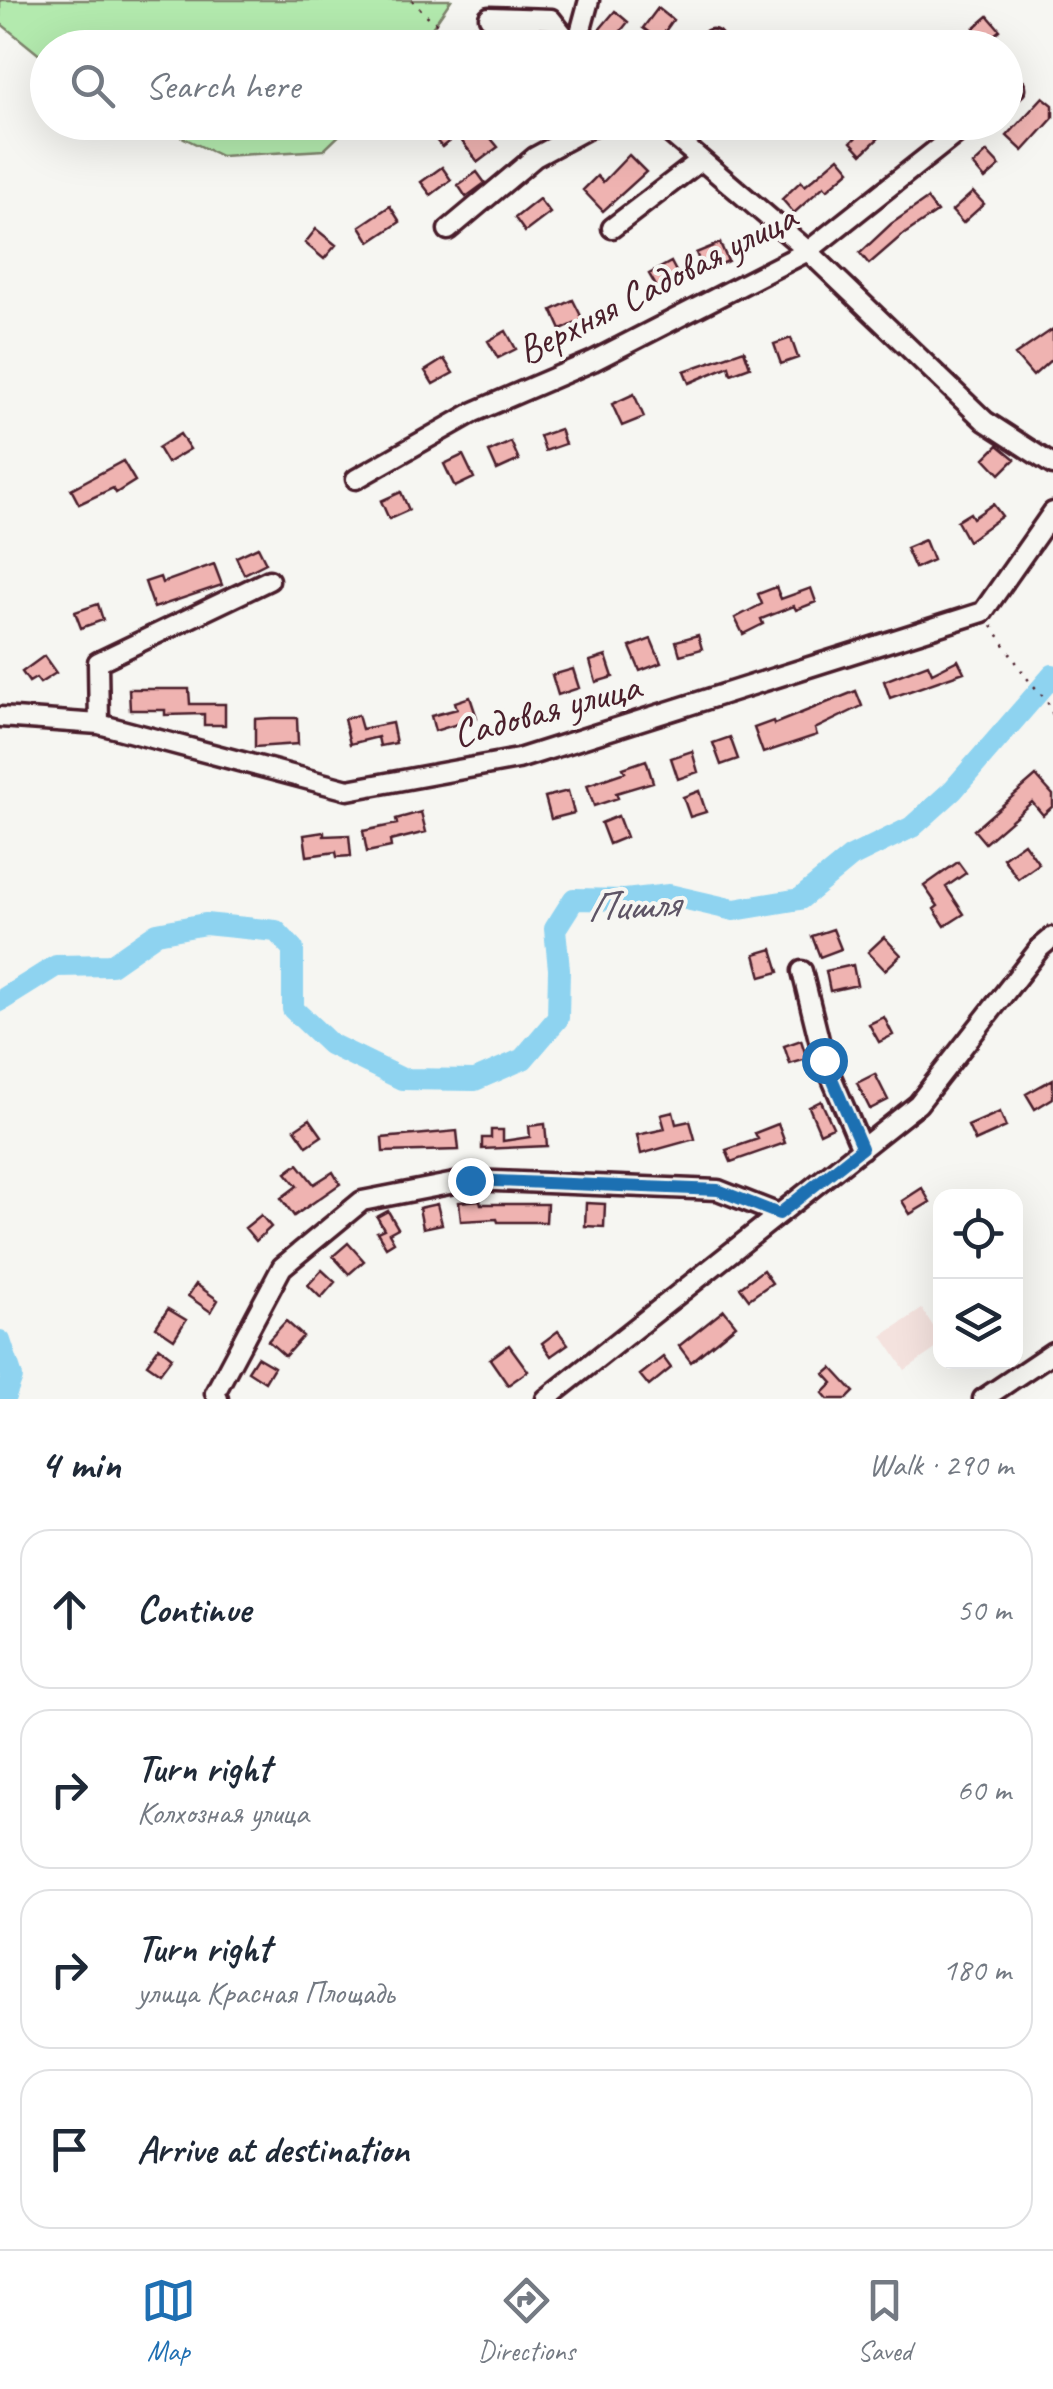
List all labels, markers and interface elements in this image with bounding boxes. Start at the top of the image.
search box [30,30,1023,140]
icon: search [65,58,120,113]
text: Search here [145,62,300,109]
street label: Верхняя Садовая улица [508,191,807,376]
street label: Садовая улица [447,660,648,759]
water label: Пишля [585,876,686,934]
route start [802,1038,848,1084]
route end [448,1158,494,1204]
map controls [933,1189,1023,1369]
button: locate [933,1189,1023,1279]
button: layers [933,1279,1023,1369]
text: 4 min [40,1438,120,1491]
text: Walk · 290 m [869,1444,1013,1485]
icon: ahead [42,1582,97,1637]
text: Continue [137,1586,251,1633]
text: 50 m [957,1589,1011,1630]
text: Turn right [137,1745,271,1792]
icon: right [42,1762,97,1817]
text: 60 m [957,1769,1011,1810]
text: Колхозная улица [137,1792,309,1833]
text: Turn right [137,1925,271,1972]
icon: right [42,1942,97,1997]
text: 180 m [942,1949,1011,1990]
text: улица Красная Площадь [137,1972,394,2013]
icon: arrive [42,2122,97,2177]
text: Arrive at destination [137,2126,409,2173]
tab: Map [141,2273,196,2368]
tab: Directions [478,2273,575,2368]
tab: Saved [857,2273,912,2368]

